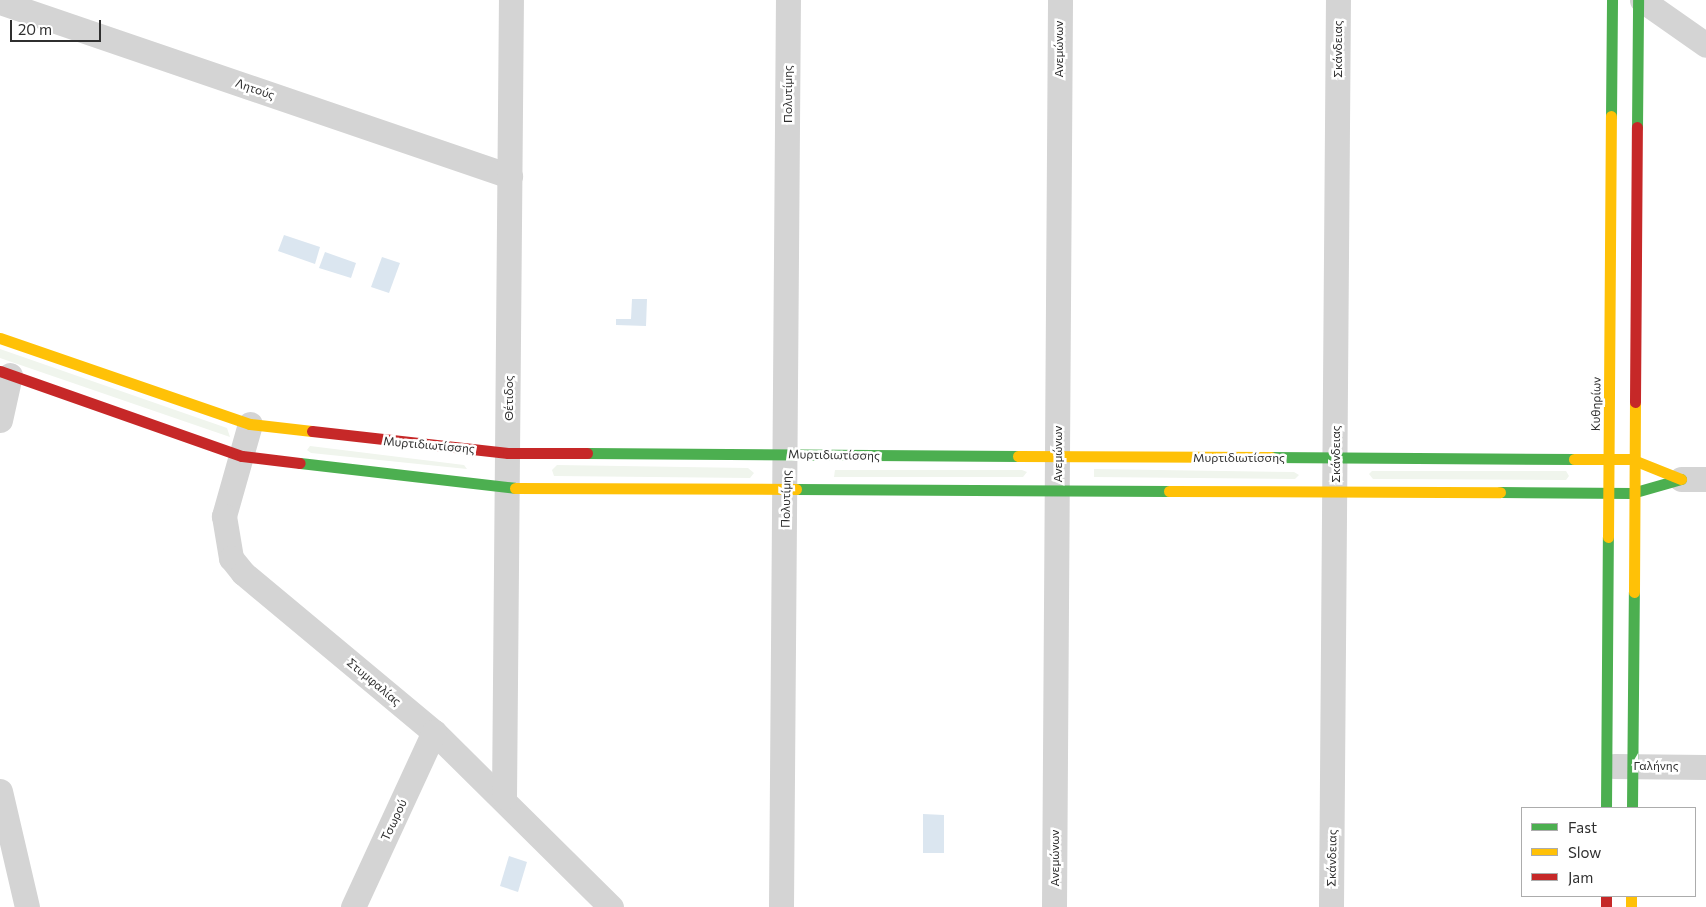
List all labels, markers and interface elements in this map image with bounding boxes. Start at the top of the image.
scale bar [12,10,104,42]
text: 20 m [18,20,52,38]
street label: Σκάνδειας [1331,20,1345,78]
street label: Ανεμώνων [1052,21,1066,77]
street label: Πολυτίμης [781,65,795,123]
street label: Λητούς [233,76,277,102]
street label: Θέτιδος [502,375,516,421]
street label: Κυθηρίων [1588,377,1604,431]
street label: Σκάνδειας [1329,425,1343,483]
street label: Ανεμώνων [1051,426,1065,482]
street label: Μυρτιδιωτίσσης [383,434,475,456]
street label: Μυρτιδιωτίσσης [788,447,880,463]
street label: Μυρτιδιωτίσσης [1193,451,1285,465]
street label: Πολυτίμης [778,470,794,528]
street label: Στυμφαλίας [344,655,404,709]
street label: Γαλήνης [1633,759,1679,773]
street label: Τσωρού [378,797,410,843]
legend [1521,807,1696,897]
text: Fast [1568,818,1597,836]
street label: Σκάνδειας [1324,829,1340,887]
street label: Ανεμώνων [1048,830,1062,886]
text: Slow [1568,843,1601,861]
text: Jam [1568,868,1593,886]

